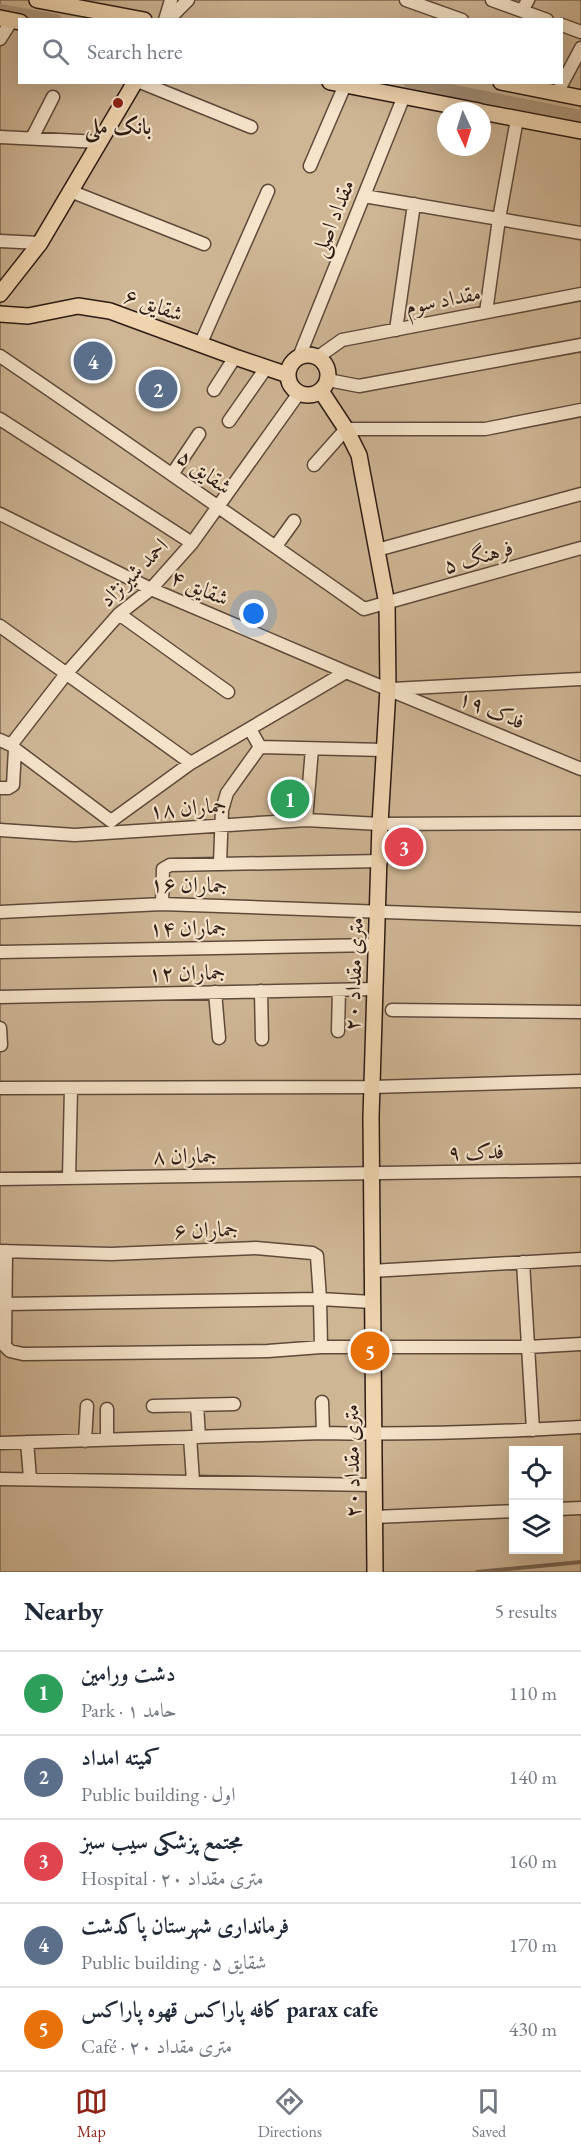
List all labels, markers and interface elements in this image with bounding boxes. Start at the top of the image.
search box [18,18,563,84]
icon: search [39,35,72,68]
text: Search here [87,37,182,66]
marker: بانک ملی [111,96,125,110]
north arrow [437,102,491,156]
place label: بانک ملی [84,112,151,144]
street label: مقداد اصلی [304,175,363,262]
street label: مقداد سوم [403,278,484,326]
street label: شقایق ۶ [120,280,187,328]
pin: 4 [74,338,112,384]
pin: 2 [138,366,178,412]
street label: شقایق ۵ [172,442,238,501]
street label: احمد شیرنژاد [92,531,174,613]
street label: فرهنگ ۵ [440,533,517,580]
street label: شقایق ۴ [166,562,233,613]
your location [239,599,268,628]
street label: فدک ۱۹ [454,683,529,736]
pin: 1 [270,776,310,822]
street label: جماران ۱۸ [148,790,228,825]
pin: 3 [384,824,424,870]
street label: جماران ۱۶ [150,869,228,900]
street label: جماران ۱۴ [149,912,227,943]
street label: ۲۰ متری مقداد [337,917,370,1031]
street label: جماران ۱۲ [148,957,226,988]
street label: فدک ۹ [448,1137,504,1166]
street label: جماران ۸ [153,1140,218,1171]
street label: جماران ۶ [173,1214,239,1245]
pin: 5 [350,1328,389,1374]
street label: ۲۰ متری مقداد [336,1404,367,1518]
map controls [509,1446,563,1554]
button: locate [509,1446,563,1500]
button: layers [509,1500,563,1554]
text: Nearby [24,1594,104,1628]
text: 5 results [494,1598,557,1624]
text: دشت ورامین [81,1659,176,1688]
text: 1 [38,1680,49,1706]
text: 110 m [509,1680,557,1706]
text: Park · حامد ۱ [81,1697,177,1723]
text: کمیته امداد [81,1743,160,1772]
text: 2 [38,1764,49,1790]
text: 140 m [509,1764,557,1790]
text: Public building · اول [81,1781,236,1807]
text: مجتمع پزشکی سیب سبز [81,1827,242,1856]
text: 3 [38,1848,49,1874]
text: 160 m [509,1848,557,1874]
text: Hospital · ۲۰ متری مقداد [81,1865,263,1891]
text: فرمانداری شهرستان پاکدشت [81,1911,289,1940]
text: 4 [38,1932,49,1958]
text: 170 m [509,1932,557,1958]
text: Public building · شقایق ۵ [81,1949,266,1975]
text: کافه پاراکس قهوه پاراکس parax cafe [81,1995,378,2024]
text: 5 [38,2016,49,2042]
text: 430 m [509,2016,557,2042]
text: Café · ۲۰ متری مقداد [81,2033,232,2059]
tab: Map [75,2085,108,2142]
tab: Directions [258,2085,322,2142]
tab: Saved [472,2085,506,2142]

